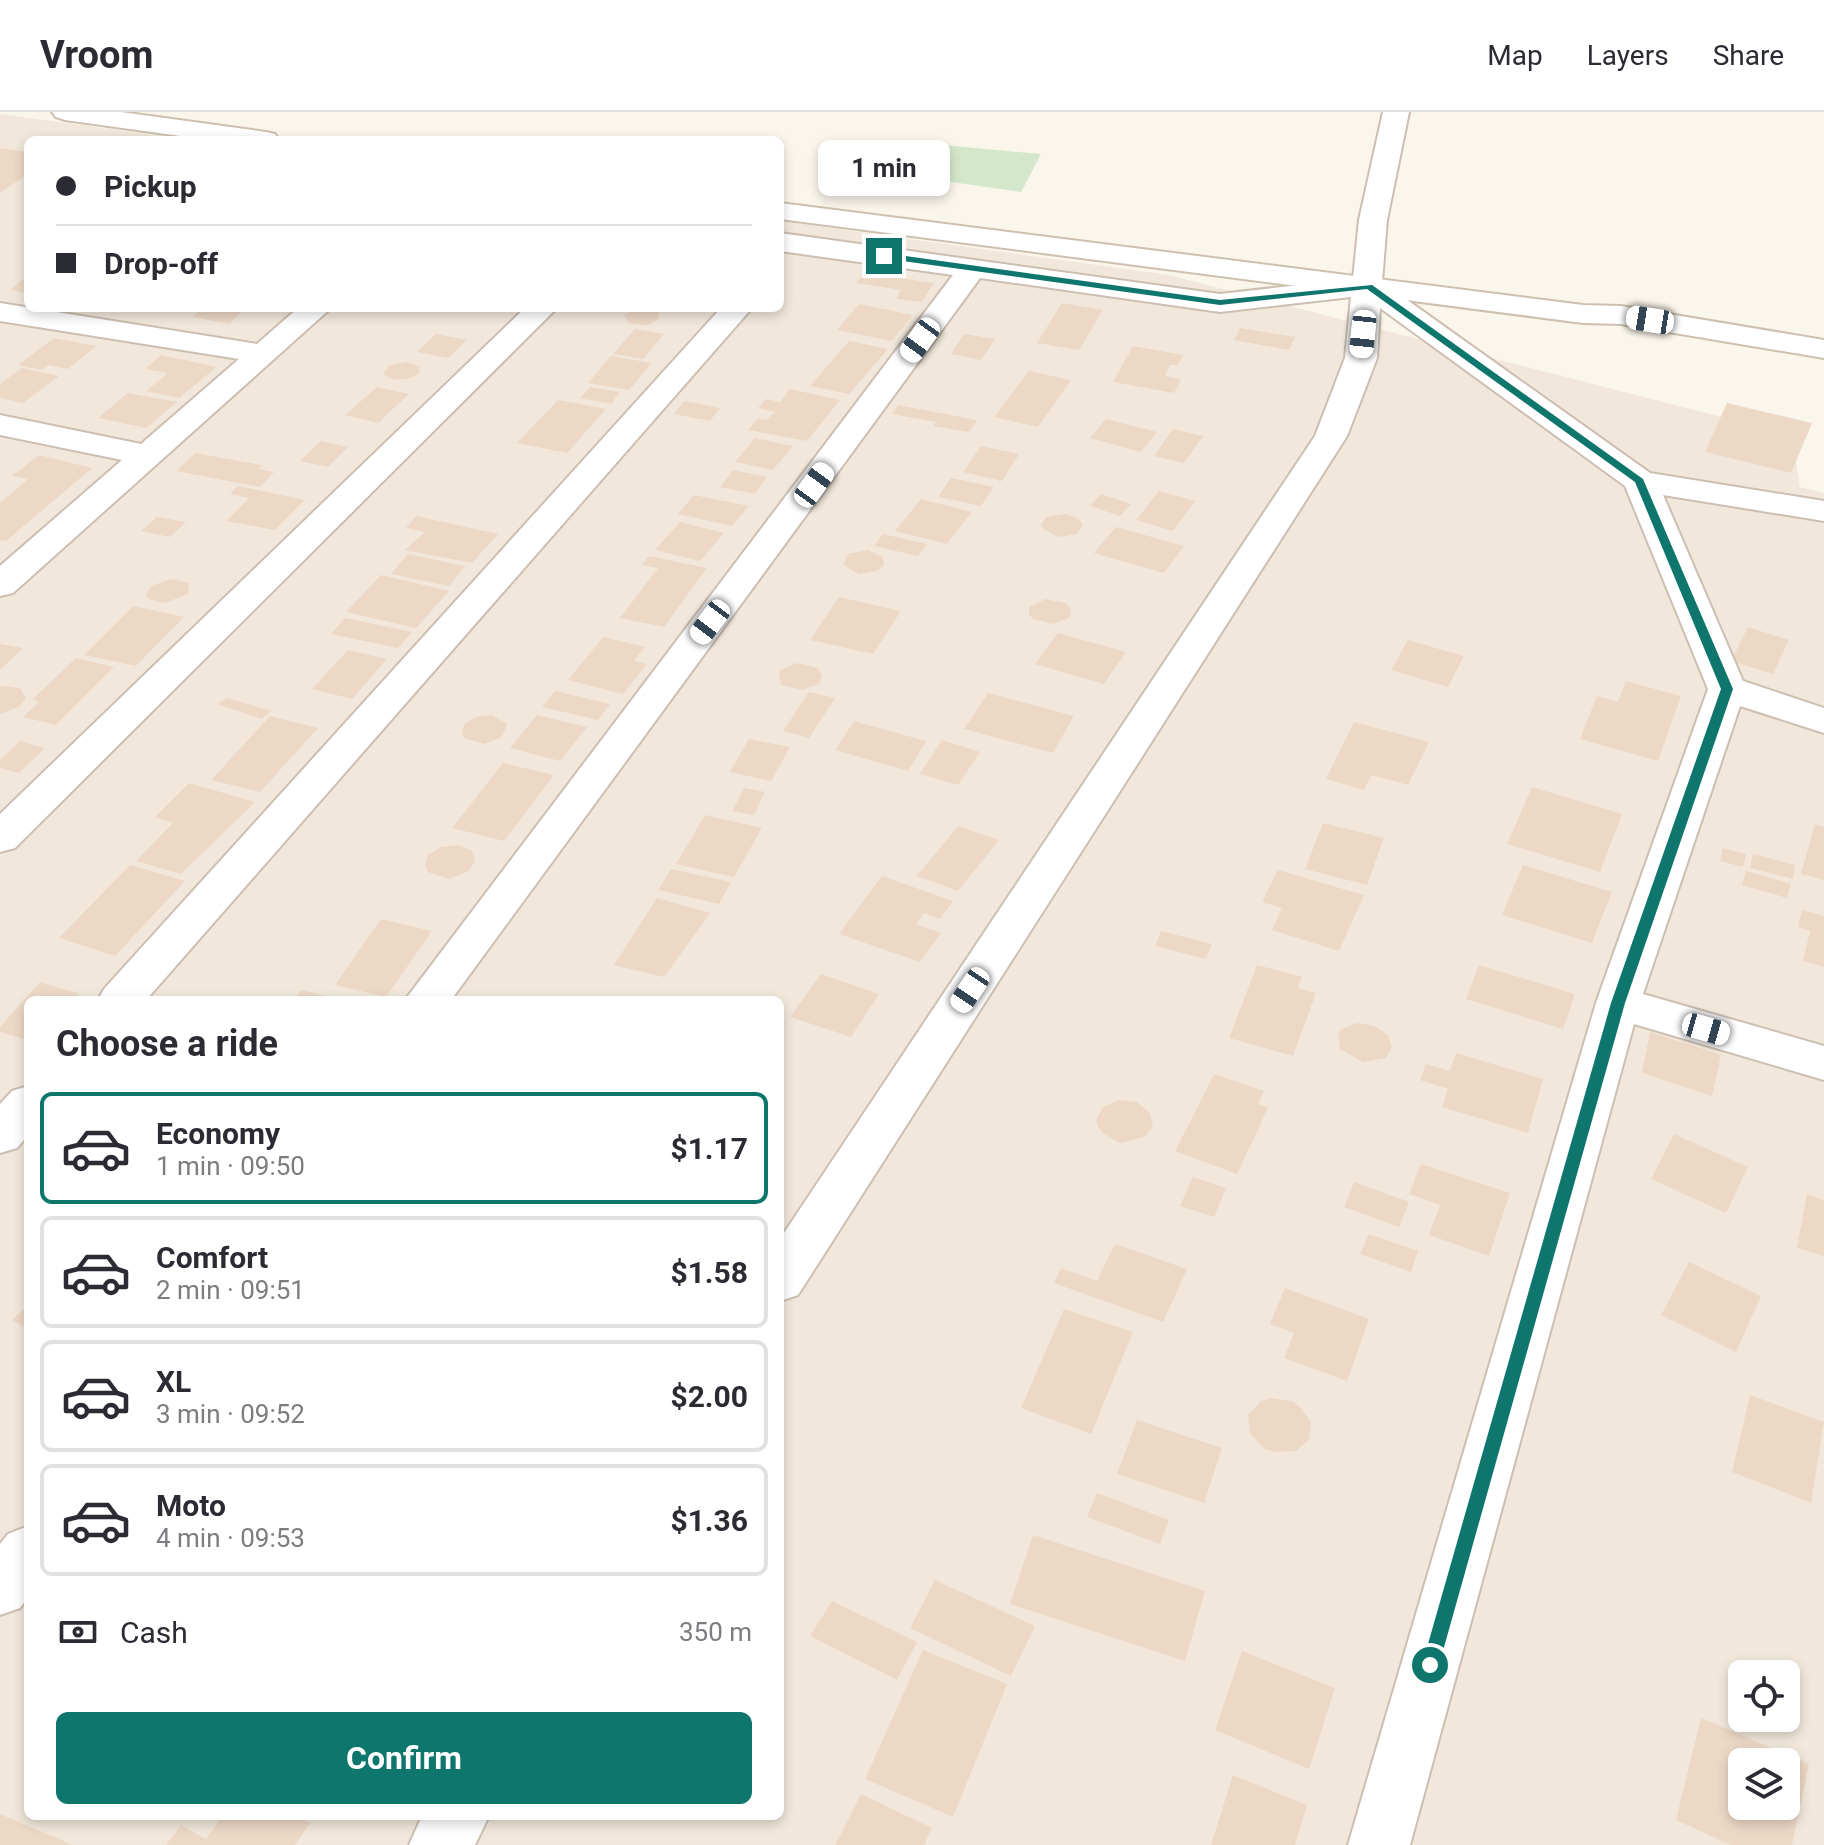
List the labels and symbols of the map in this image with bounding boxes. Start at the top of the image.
callout: 1 min [818,140,950,196]
route end [866,238,902,274]
car [1624,304,1676,336]
car [1349,309,1377,359]
car [896,314,944,366]
car [790,459,838,511]
car [686,596,734,648]
car [947,963,993,1017]
car [1680,1011,1732,1047]
route start [1412,1647,1448,1683]

